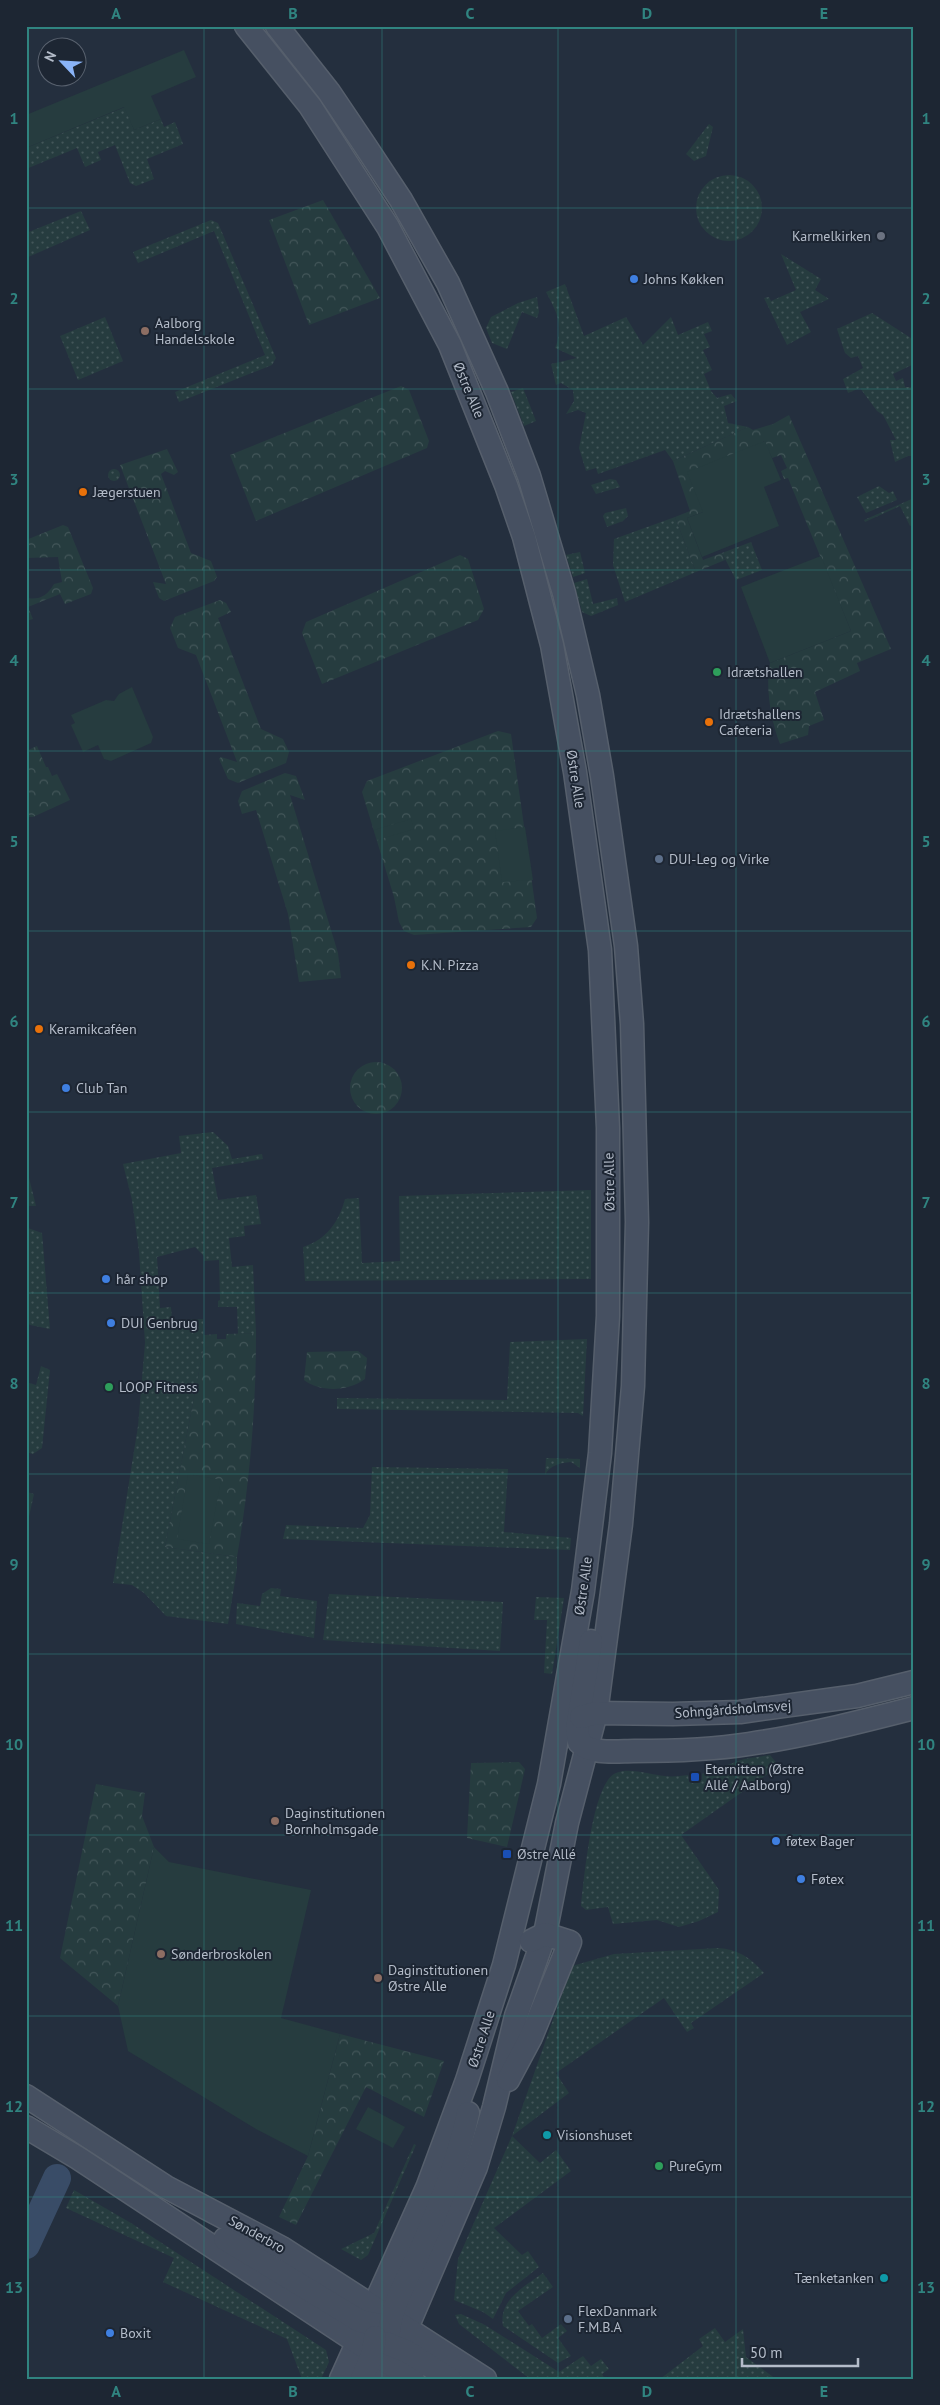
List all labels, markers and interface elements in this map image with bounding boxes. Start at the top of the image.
text: A [111,3,121,23]
text: B [288,3,298,23]
text: C [466,3,475,23]
text: D [642,3,652,23]
text: E [820,3,828,23]
north arrow [38,38,88,88]
text: N [40,49,60,64]
text: 1 [9,108,19,128]
text: 1 [921,108,931,128]
place label: Karmelkirken [792,227,871,245]
marker: Karmelkirken [875,230,887,242]
place label: Johns Køkken [643,270,724,288]
marker: Johns Køkken [628,273,640,285]
text: 2 [9,288,19,308]
text: 2 [921,288,931,308]
place label: Aalborg Handelsskole [155,314,235,348]
marker: Aalborg Handelsskole [139,325,151,337]
street label: Østre Alle [449,359,489,421]
text: 3 [9,469,19,489]
text: 3 [921,469,931,489]
place label: Jægerstuen [92,483,161,501]
marker: Jægerstuen [77,486,89,498]
text: 4 [9,650,19,670]
text: 4 [921,650,931,670]
place label: Idrætshallen [727,663,803,681]
marker: Idrætshallen [711,666,723,678]
place label: Idrætshallens Cafeteria [719,705,801,739]
marker: Idrætshallens Cafeteria [703,716,715,728]
street label: Østre Alle [563,749,589,809]
text: 5 [9,831,19,851]
text: 5 [921,831,931,851]
place label: DUI-Leg og Virke [669,850,769,868]
marker: DUI-Leg og Virke [653,853,665,865]
place label: K.N. Pizza [421,956,479,974]
marker: K.N. Pizza [405,959,417,971]
text: 6 [9,1011,19,1031]
text: 6 [921,1011,931,1031]
place label: Keramikcaféen [49,1020,137,1038]
marker: Keramikcaféen [33,1023,45,1035]
place label: Club Tan [76,1079,127,1097]
marker: Club Tan [60,1082,72,1094]
street label: Østre Alle [599,1152,619,1212]
text: 7 [9,1192,19,1212]
text: 7 [921,1192,931,1212]
place label: hår shop [116,1270,168,1288]
marker: hår shop [100,1273,112,1285]
place label: DUI Genbrug [121,1314,198,1332]
marker: DUI Genbrug [105,1317,117,1329]
text: 8 [9,1373,19,1393]
text: 8 [921,1373,931,1393]
place label: LOOP Fitness [119,1378,198,1396]
marker: LOOP Fitness [103,1381,115,1393]
text: 9 [9,1554,19,1574]
text: 9 [921,1554,931,1574]
street label: Østre Alle [570,1556,596,1616]
street label: Sohngårdsholmsvej [674,1696,792,1722]
text: 10 [5,1734,23,1754]
text: 10 [917,1734,935,1754]
place label: Eternitten (Østre Allé / Aalborg) [705,1760,804,1794]
marker: Eternitten (Østre Allé / Aalborg) [689,1771,701,1783]
place label: Daginstitutionen Bornholmsgade [285,1804,385,1838]
marker: Daginstitutionen Bornholmsgade [269,1815,281,1827]
place label: føtex Bager [786,1832,854,1850]
marker: føtex Bager [770,1835,782,1847]
place label: Østre Allé [517,1845,576,1863]
marker: Østre Allé [501,1848,513,1860]
place label: Føtex [811,1870,844,1888]
marker: Føtex [795,1873,807,1885]
text: 11 [5,1915,23,1935]
text: 11 [917,1915,935,1935]
place label: Sønderbroskolen [171,1945,272,1963]
marker: Sønderbroskolen [155,1948,167,1960]
place label: Daginstitutionen Østre Alle [388,1961,488,1995]
marker: Daginstitutionen Østre Alle [372,1972,384,1984]
street label: Østre Alle [463,2008,499,2070]
text: 12 [5,2096,23,2116]
text: 12 [917,2096,935,2116]
place label: Visionshuset [556,2126,633,2144]
marker: Visionshuset [541,2129,553,2141]
place label: PureGym [669,2157,722,2175]
marker: PureGym [653,2160,665,2172]
street label: Sønderbro [226,2211,288,2257]
place label: Tænketanken [795,2269,874,2287]
marker: Tænketanken [878,2272,890,2284]
text: 13 [5,2277,23,2297]
text: 13 [917,2277,935,2297]
place label: FlexDanmark F.M.B.A [578,2302,657,2336]
marker: FlexDanmark F.M.B.A [562,2313,574,2325]
place label: Boxit [120,2324,151,2342]
marker: Boxit [104,2327,116,2339]
scale bar [742,2335,859,2367]
text: 50 m [750,2343,783,2362]
text: A [111,2381,121,2401]
text: B [288,2381,298,2401]
text: C [466,2381,475,2401]
text: D [642,2381,652,2401]
text: E [820,2381,828,2401]

